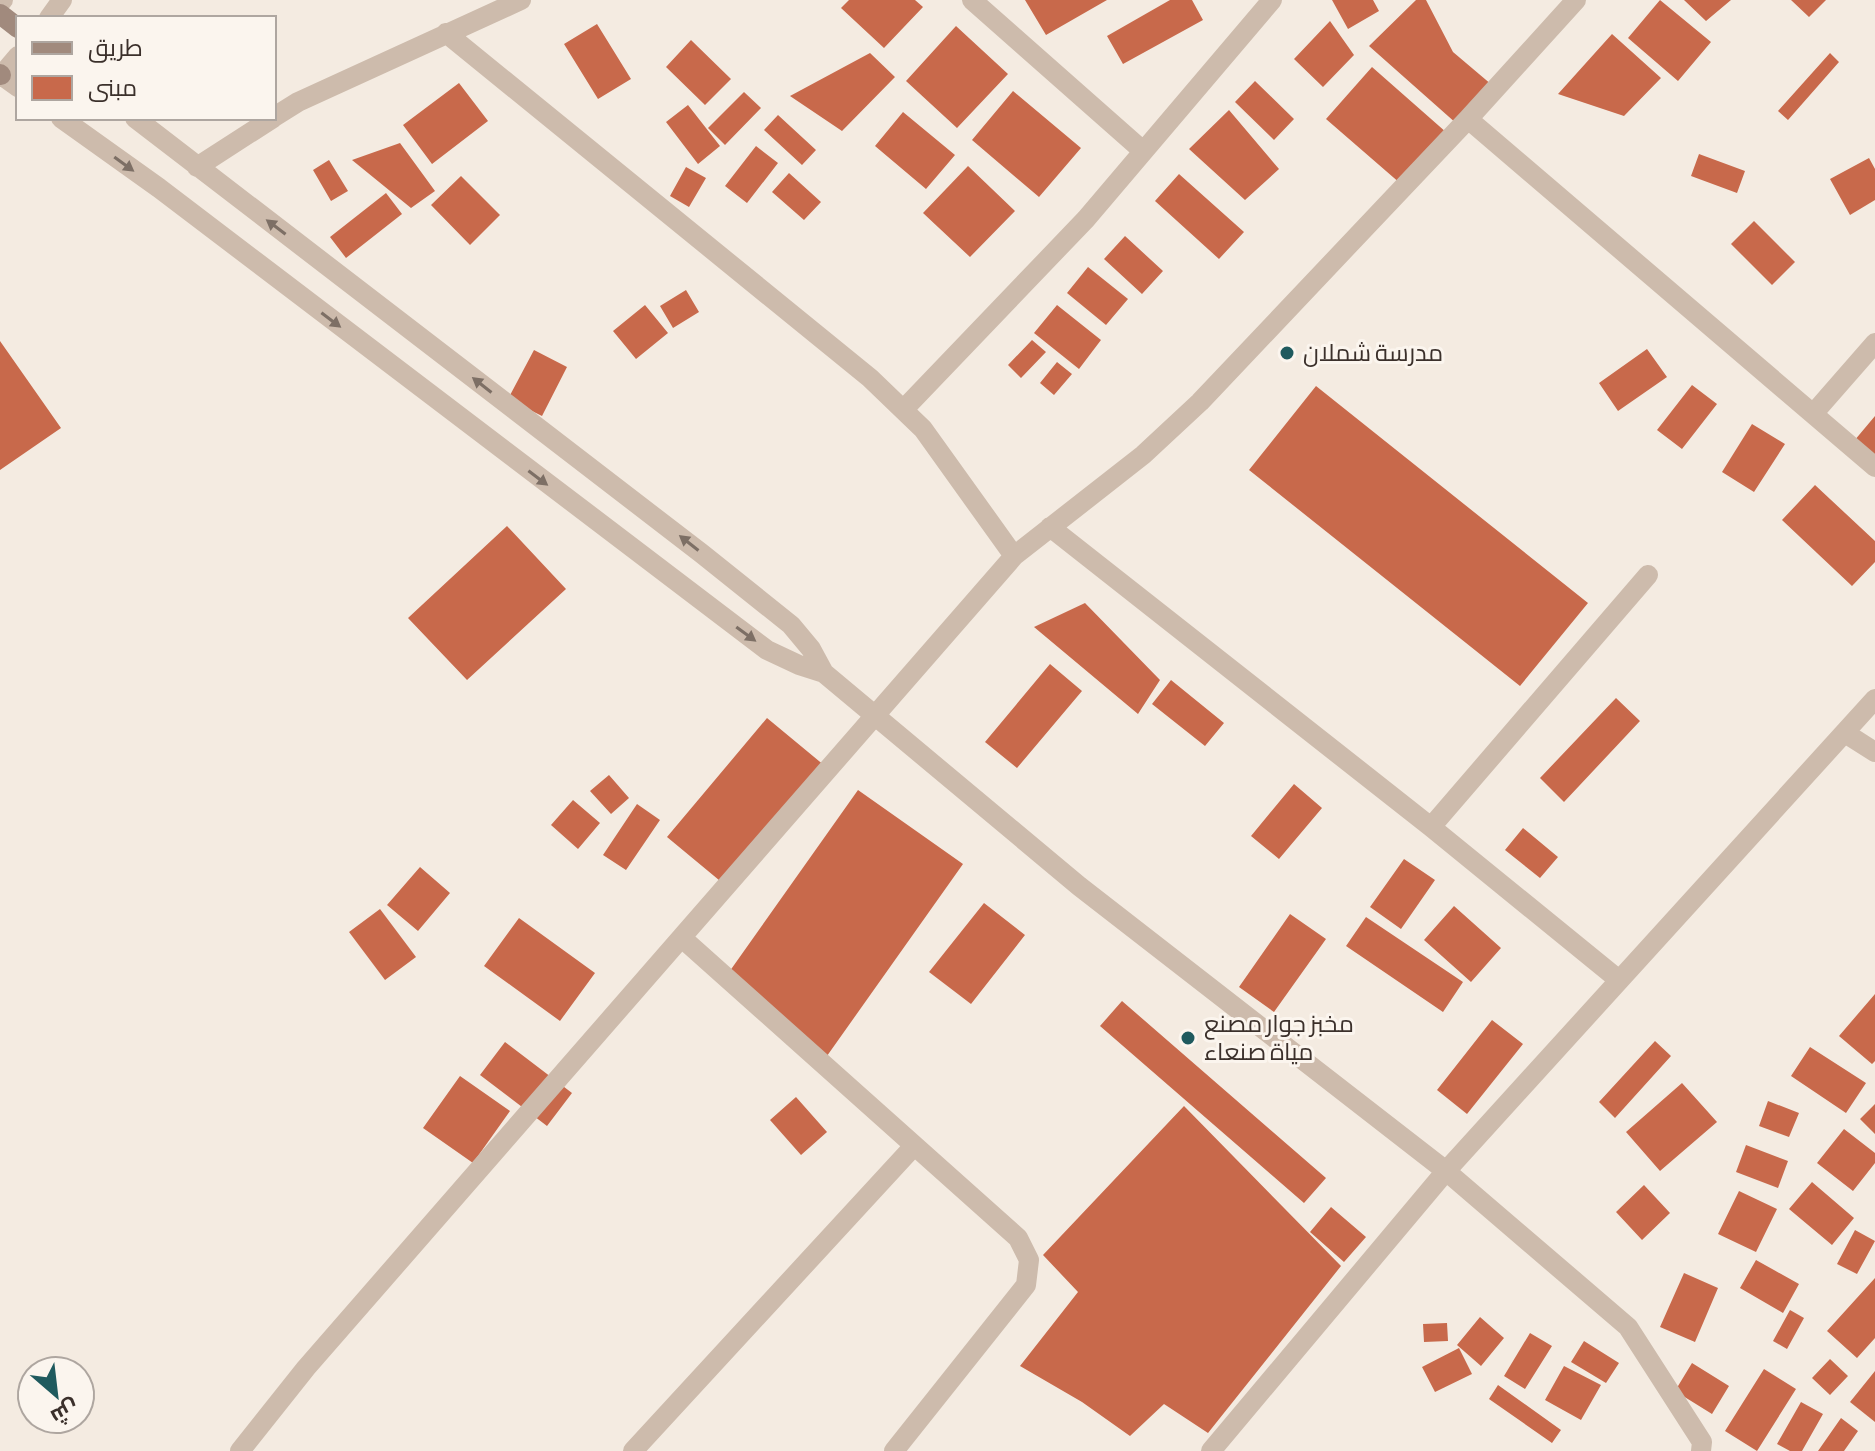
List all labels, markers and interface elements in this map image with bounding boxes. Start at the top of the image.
legend [16,16,276,120]
text: طريق [88,34,143,63]
text: مبنى [88,74,137,103]
one-way arrow [114,155,134,171]
one-way arrow [266,219,286,235]
one-way arrow [321,312,342,328]
place label: مدرسة شملان [1303,339,1443,368]
marker: مدرسة شملان [1278,344,1296,362]
one-way arrow [472,377,493,393]
one-way arrow [528,469,548,485]
one-way arrow [678,536,699,552]
one-way arrow [735,626,756,642]
place label: مخبز جوار مصنع مياة صنعاء [1204,1010,1354,1067]
marker: مخبز جوار مصنع مياة صنعاء [1179,1029,1197,1047]
north arrow [16,1355,96,1435]
text: ش [46,1393,83,1430]

